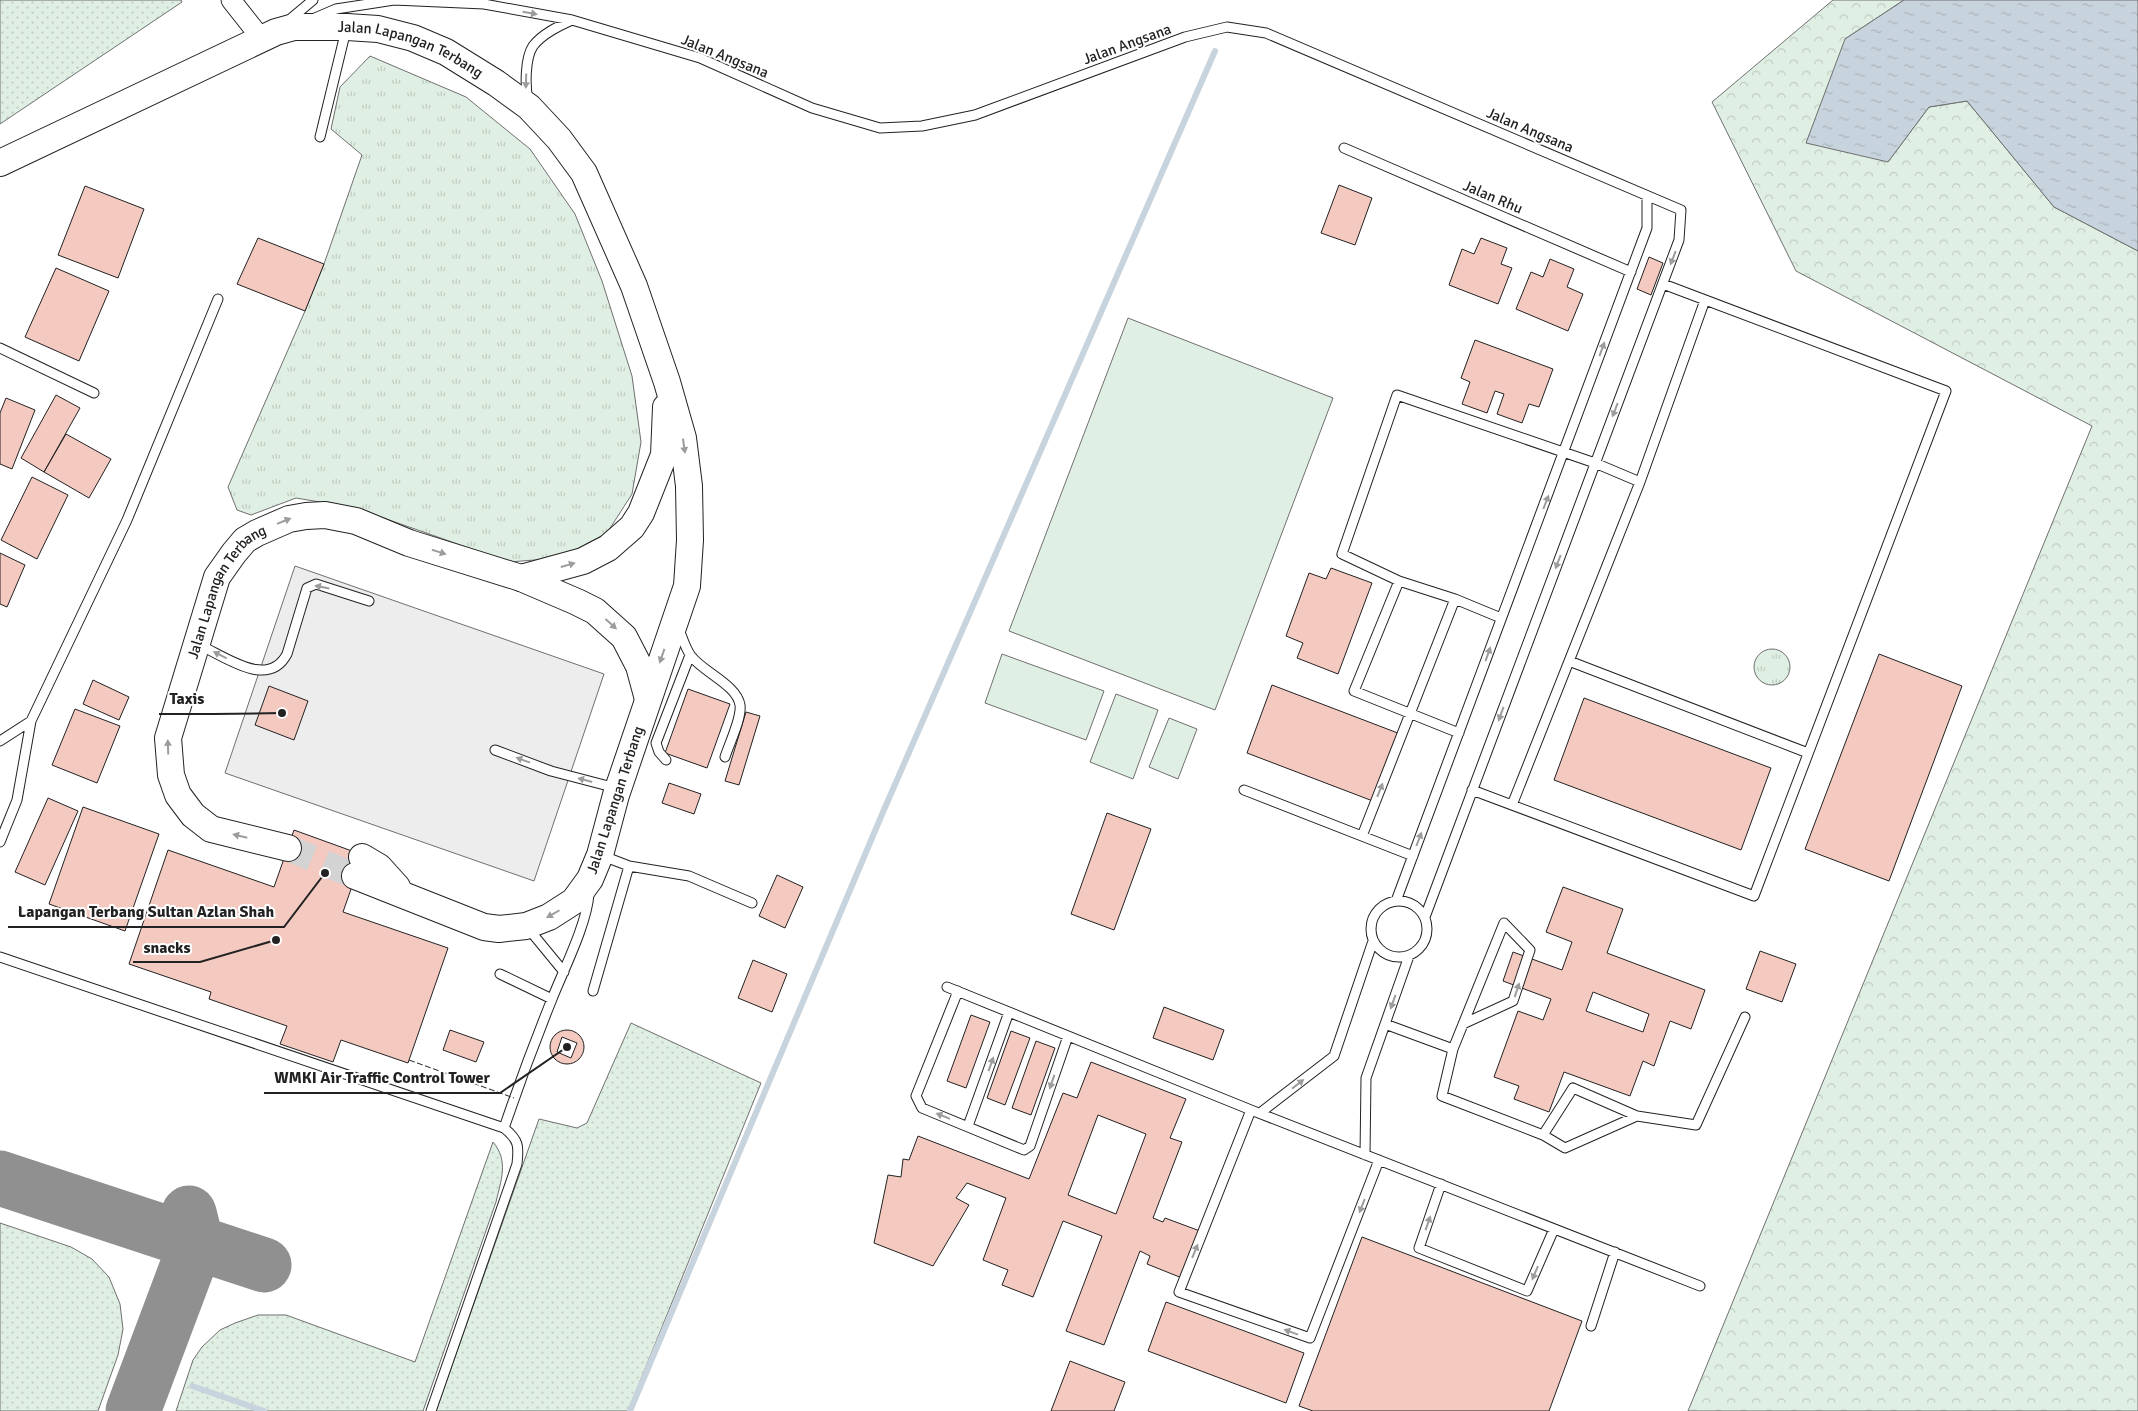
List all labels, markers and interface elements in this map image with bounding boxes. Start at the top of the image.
one-way arrow [523,9,539,17]
street label: Jalan Lapangan Terbang [338,18,486,82]
street label: Jalan Angsana [1080,20,1174,68]
street label: Jalan Angsana [679,30,771,82]
one-way arrow [522,74,530,90]
street label: Jalan Angsana [1484,104,1576,156]
street label: Jalan Rhu [1461,176,1525,218]
one-way arrow [1669,251,1677,266]
one-way arrow [1599,342,1606,357]
one-way arrow [1611,403,1619,418]
one-way arrow [680,438,688,454]
one-way arrow [1542,494,1550,509]
one-way arrow [277,517,291,525]
street label: Jalan Lapangan Terbang [184,521,269,661]
one-way arrow [432,549,447,557]
one-way arrow [1554,555,1562,570]
one-way arrow [560,561,575,569]
one-way arrow [314,582,330,590]
one-way arrow [604,618,616,630]
one-way arrow [1485,646,1492,661]
one-way arrow [658,648,665,663]
one-way arrow [213,651,228,659]
callout: Taxis [159,683,214,714]
text: Taxis [170,689,204,709]
one-way arrow [1497,707,1505,722]
street label: Jalan Lapangan Terbang [583,724,647,876]
one-way arrow [164,739,172,755]
one-way arrow [515,756,530,764]
one-way arrow [577,775,592,783]
one-way arrow [1376,782,1384,797]
one-way arrow [1416,831,1423,846]
one-way arrow [233,832,248,840]
callout: Lapangan Terbang Sultan Azlan Shah [8,896,284,927]
text: Lapangan Terbang Sultan Azlan Shah [18,902,274,922]
one-way arrow [546,910,559,919]
callout: snacks [133,931,200,962]
text: snacks [143,938,191,958]
one-way arrow [1513,983,1521,998]
one-way arrow [1389,995,1397,1010]
one-way arrow [987,1056,995,1071]
callout: WMKI Air Traffic Control Tower [264,1062,500,1093]
text: WMKI Air Traffic Control Tower [274,1068,490,1088]
one-way arrow [1048,1075,1055,1090]
one-way arrow [1291,1078,1304,1089]
one-way arrow [936,1112,950,1120]
one-way arrow [1357,1199,1365,1213]
one-way arrow [1424,1215,1432,1230]
one-way arrow [1191,1243,1199,1258]
one-way arrow [1530,1266,1538,1280]
one-way arrow [1283,1328,1298,1336]

